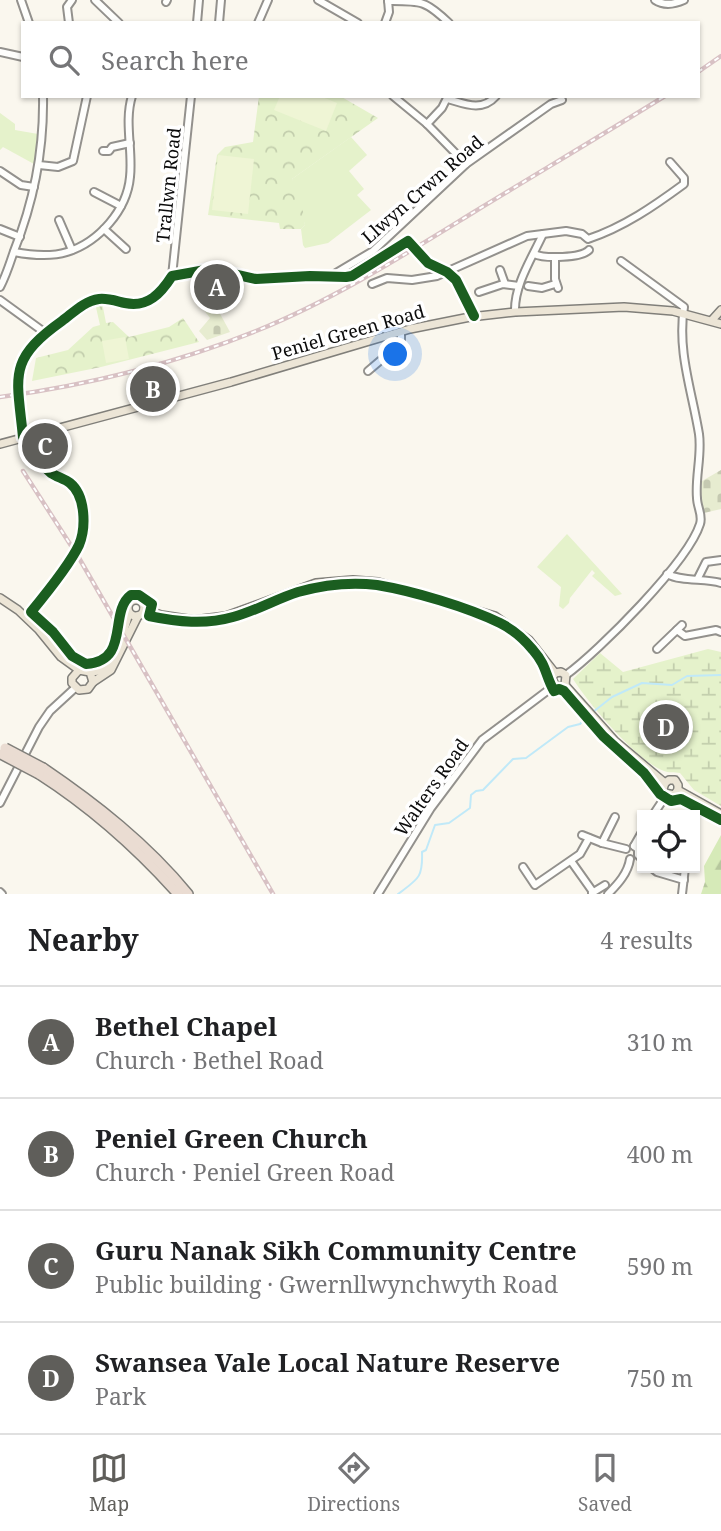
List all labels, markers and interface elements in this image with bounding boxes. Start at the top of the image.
search box [21,21,700,98]
icon: search [45,41,83,79]
text: Search here [101,42,249,78]
street label: Trallwn Road [150,126,186,244]
street label: Llwyn Crwn Road [356,130,488,248]
pin: A [194,261,240,313]
street label: Peniel Green Road [269,299,427,365]
your location [378,337,412,371]
pin: B [130,363,176,415]
pin: C [22,420,68,472]
pin: D [643,701,689,753]
street label: Walters Road [388,733,474,841]
map controls [637,810,700,873]
button: locate [637,810,700,873]
text: Nearby [28,919,139,960]
text: 4 results [600,924,693,956]
text: Bethel Chapel [95,1008,277,1044]
text: A [42,1026,60,1058]
text: 310 m [627,1026,693,1058]
text: Church · Bethel Road [95,1044,324,1076]
text: Peniel Green Church [95,1120,368,1156]
text: B [43,1138,59,1170]
text: 400 m [627,1138,693,1170]
text: Church · Peniel Green Road [95,1156,395,1188]
text: Guru Nanak Sikh Community Centre [95,1232,577,1268]
text: C [43,1250,59,1282]
text: 590 m [627,1250,693,1282]
text: Public building · Gwernllwynchwyth Road [95,1268,558,1300]
text: Swansea Vale Local Nature Reserve [95,1344,560,1380]
text: D [42,1362,60,1394]
text: 750 m [627,1362,693,1394]
text: Park [95,1380,146,1412]
tab: Map [89,1449,129,1517]
tab: Directions [307,1449,400,1517]
tab: Saved [578,1449,632,1517]

